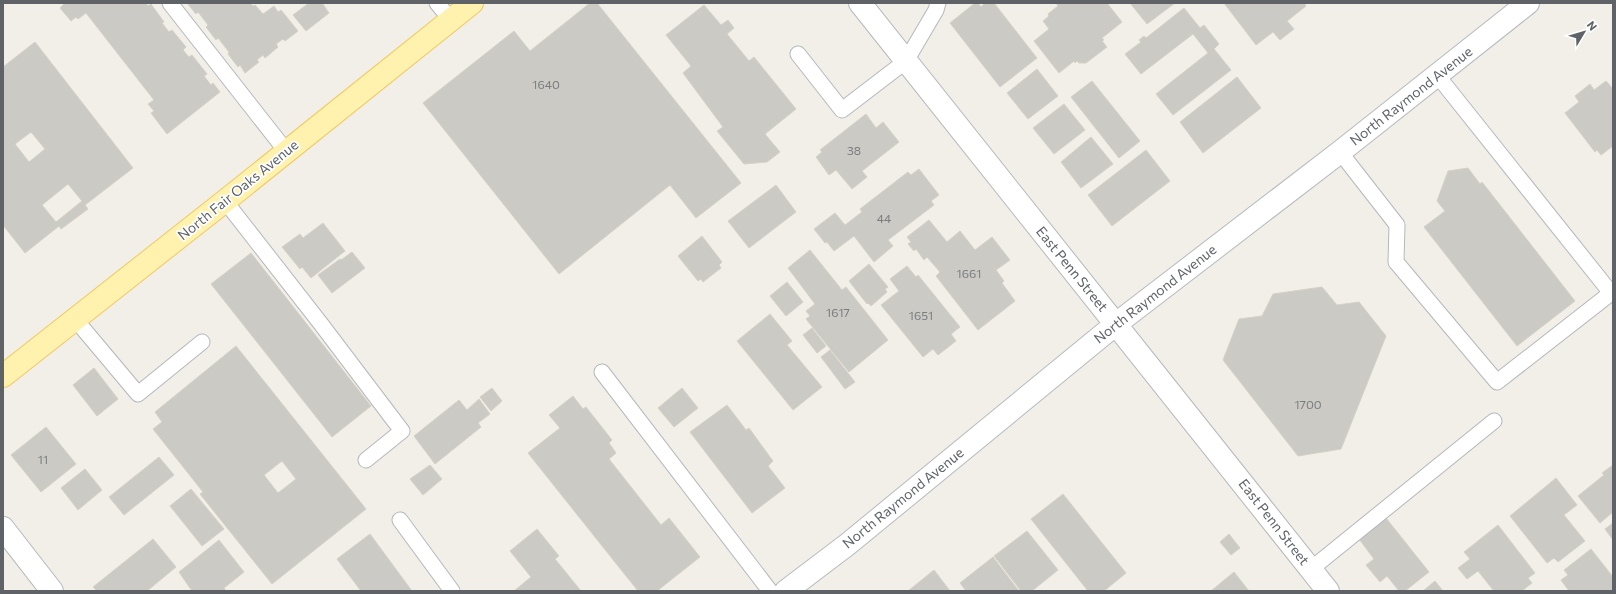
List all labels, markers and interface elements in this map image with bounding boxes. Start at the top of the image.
north arrow [1564,12,1604,52]
text: N [1585,18,1600,33]
street label: North Raymond Avenue [1346,43,1475,149]
house number: 1640 [532,77,560,91]
street label: North Fair Oaks Avenue [174,136,301,243]
house number: 38 [847,143,861,157]
house number: 44 [877,211,891,225]
street label: East Penn Street [1033,223,1112,315]
street label: North Raymond Avenue [1090,241,1219,347]
house number: 1661 [957,266,981,280]
house number: 1617 [826,305,850,319]
house number: 1651 [909,308,933,322]
house number: 1700 [1294,397,1322,411]
street label: North Raymond Avenue [839,444,967,552]
house number: 11 [38,452,48,466]
street label: East Penn Street [1235,475,1313,568]

